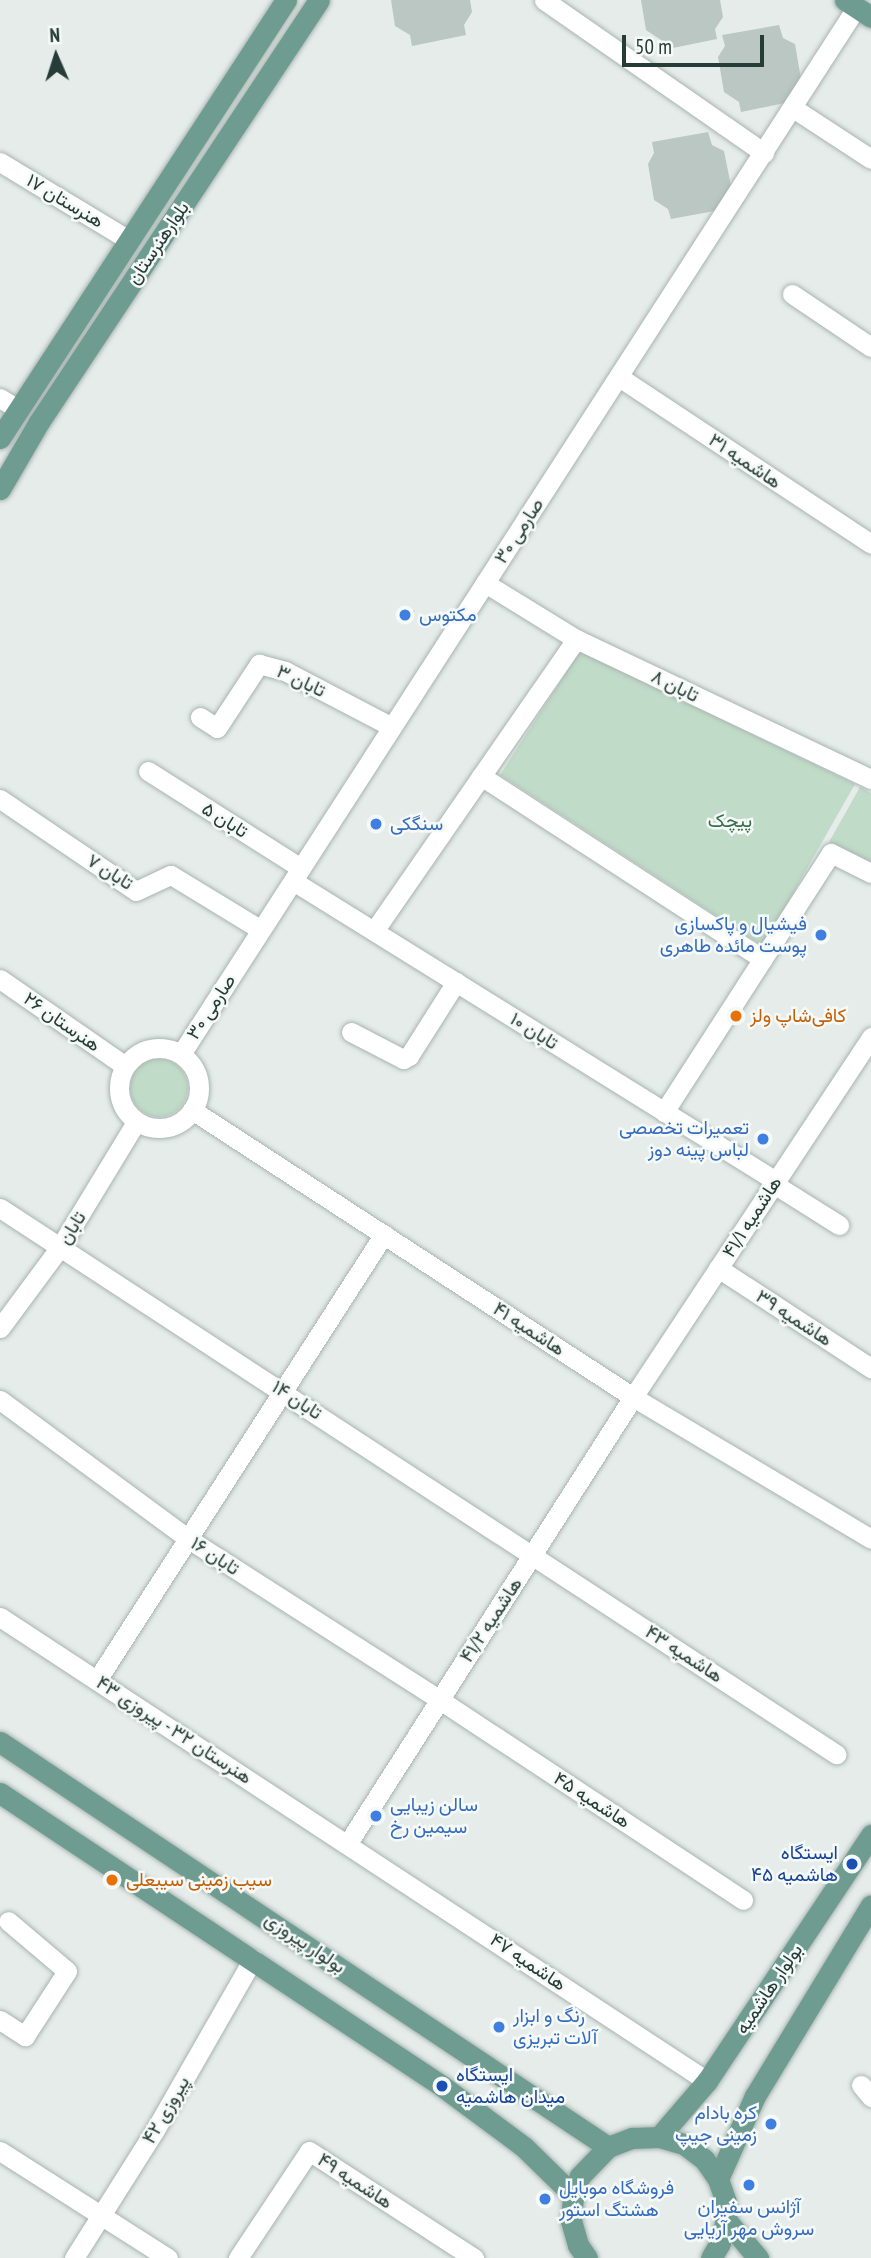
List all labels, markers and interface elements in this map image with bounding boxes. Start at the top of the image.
north arrow [21,21,91,91]
scale bar [626,21,768,65]
text: N [49,23,61,47]
text: 50 m [635,33,672,60]
street label: هنرستان ۱۷ [22,169,108,233]
street label: بلوارهنرستان [122,197,194,289]
street label: هاشمیه ۳۱ [704,428,786,494]
street label: صارمی ۳۰ [489,494,549,568]
place label: مکتوس [419,604,477,626]
marker: مکتوس [397,607,413,623]
street label: تابان ۳ [273,660,329,702]
street label: تابان ۸ [648,665,702,707]
street label: تابان ۵ [198,797,252,843]
park label: پیچک [708,810,752,832]
place label: سنگکی [390,813,443,835]
marker: سنگکی [368,816,384,832]
street label: تابان ۷ [83,849,137,895]
place label: فیشیال و پاکسازی پوست مائده طاهری [660,913,807,957]
marker: فیشیال و پاکسازی پوست مائده طاهری [813,927,829,943]
street label: صارمی ۳۰ [181,970,241,1044]
street label: هنرستان ۲۶ [19,987,105,1057]
place label: کافی‌شاپ ولز [750,1005,846,1027]
street label: تابان ۱۰ [506,1007,562,1055]
marker: کافی‌شاپ ولز [728,1008,744,1024]
place label: تعمیرات تخصصی لباس پینه دوز [619,1117,749,1161]
marker: تعمیرات تخصصی لباس پینه دوز [755,1131,771,1147]
street label: هاشمیه ۴۱/۱ [717,1172,787,1262]
street label: تابان [53,1207,91,1249]
street label: هاشمیه ۳۹ [752,1285,836,1351]
street label: هاشمیه ۴۱ [489,1297,569,1361]
street label: تابان ۱۴ [268,1375,326,1425]
street label: تابان ۱۶ [186,1532,244,1580]
street label: هاشمیه ۴۱/۲ [455,1573,527,1667]
street label: هاشمیه ۴۳ [641,1620,727,1688]
street label: هنرستان ۳۲ - پیروزی ۴۳ [91,1671,257,1789]
street label: هاشمیه ۴۵ [549,1767,635,1833]
place label: سالن زیبایی سیمین رخ [390,1794,478,1838]
marker: سالن زیبایی سیمین رخ [368,1808,384,1824]
place label: ایستگاه هاشمیه ۴۵ [751,1842,838,1886]
marker: ایستگاه هاشمیه ۴۵ [844,1856,860,1872]
place label: سیب زمینی سیبعلی [126,1869,272,1891]
marker: سیب زمینی سیبعلی [104,1872,120,1888]
street label: بولوار پیروزی [260,1908,350,1978]
street label: هاشمیه ۴۷ [486,1928,570,1996]
street label: بولوار هاشمیه [731,1940,807,2038]
place label: رنگ و ابزار آلات تبریزی [513,2005,597,2049]
marker: رنگ و ابزار آلات تبریزی [491,2019,507,2035]
place label: ایستگاه میدان هاشمیه [456,2064,565,2108]
street label: پیروزی ۴۲ [138,2072,194,2148]
marker: ایستگاه میدان هاشمیه [434,2078,450,2094]
place label: کره بادام زمینی جیپ [675,2102,757,2146]
marker: کره بادام زمینی جیپ [763,2116,779,2132]
street label: هاشمیه ۴۹ [313,2148,397,2214]
place label: فروشگاه موبایل هشتگ استور [559,2177,674,2221]
marker: آژانس سفیران سروش مهر آریایی [741,2177,757,2193]
marker: فروشگاه موبایل هشتگ استور [537,2191,553,2207]
place label: آژانس سفیران سروش مهر آریایی [684,2196,814,2240]

